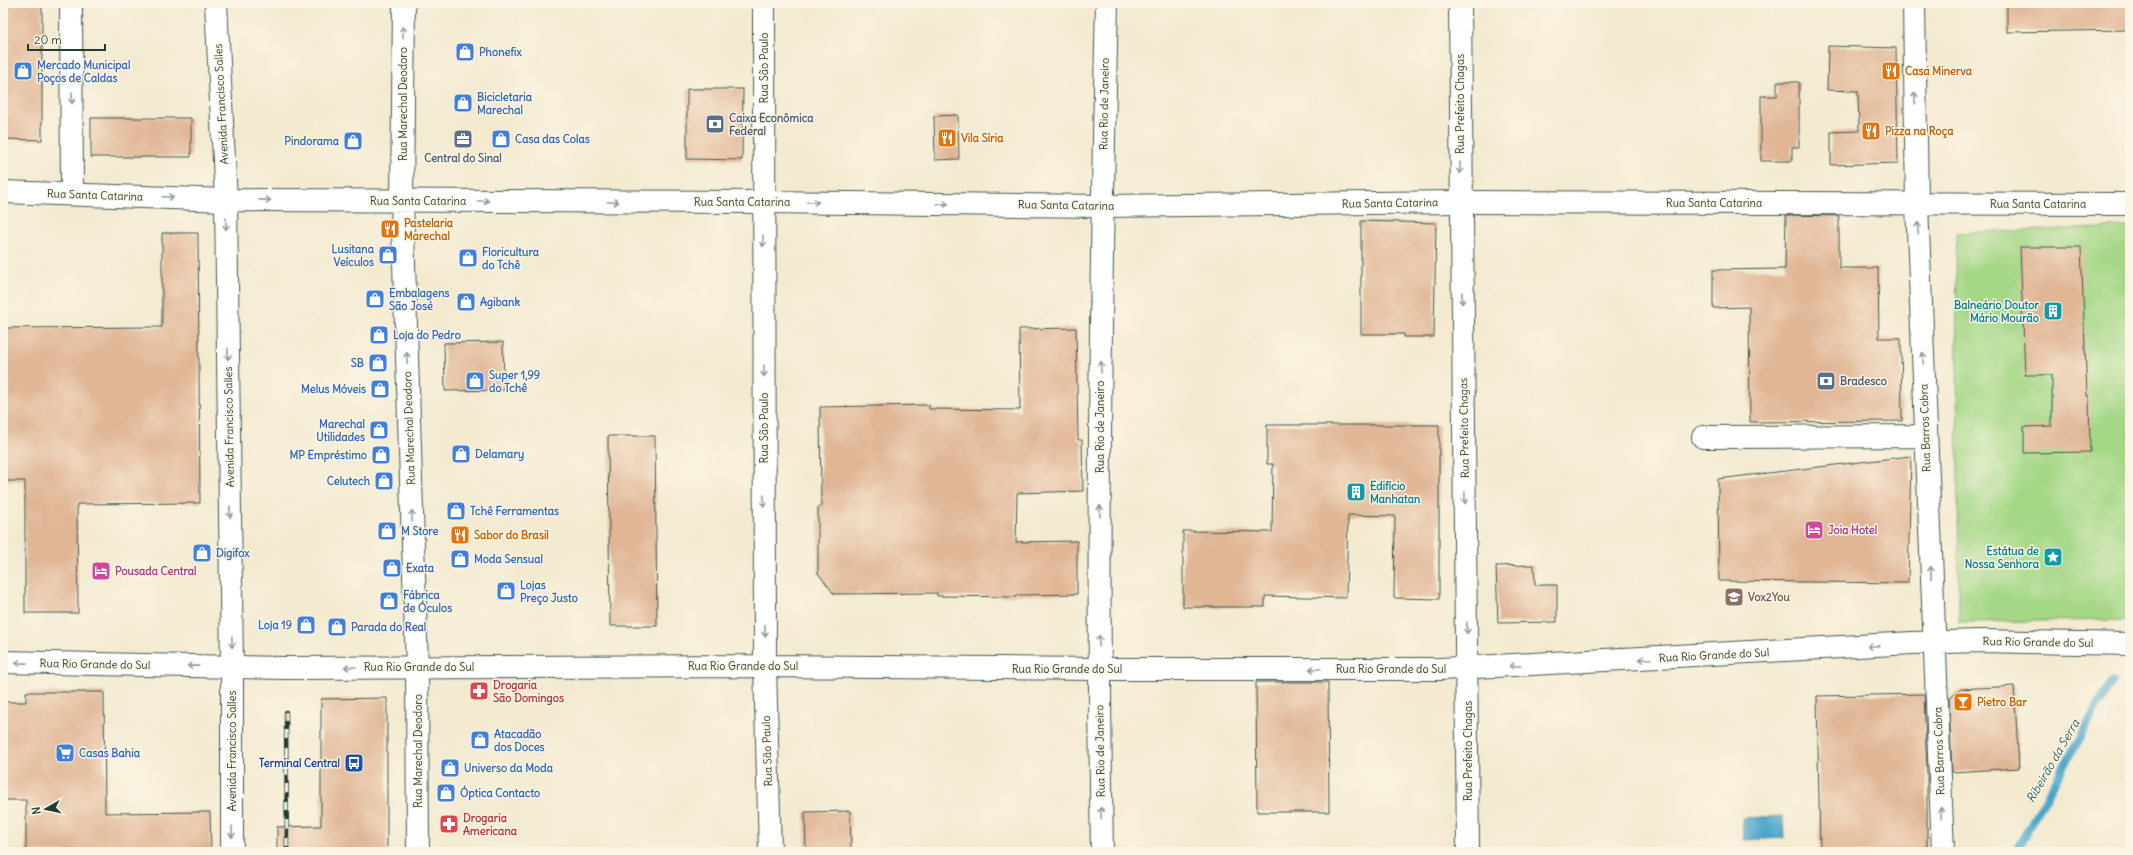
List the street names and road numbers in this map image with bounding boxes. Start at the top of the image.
street label: Rua São Paulo [757,33,771,104]
street label: Avenida Francisco Salles [211,43,231,165]
street label: Rua Marechal Deodoro [396,47,410,161]
street label: Rua Prefeito Chagas [1453,54,1467,154]
street label: Rua Rio de Janeiro [1096,58,1112,150]
street label: Rua Santa Catarina [47,186,143,204]
street label: Rua Santa Catarina [370,194,466,208]
street label: Rua Santa Catarina [694,195,790,209]
street label: Rua Santa Catarina [1342,195,1438,211]
street label: Rua Santa Catarina [1666,196,1762,210]
street label: Rua Santa Catarina [1018,197,1114,213]
street label: Rua Santa Catarina [1990,197,2086,211]
street label: Avenida Francisco Salles [221,366,237,488]
street label: Rua Marechal Deodoro [400,371,418,485]
street label: Rua Prefeito Chagas [1456,378,1472,478]
street label: Rua Rio de Janeiro [1093,381,1107,473]
street label: Rua Barros Cobra [1916,384,1934,472]
street label: Rua São Paulo [757,393,771,464]
street label: Rua Rio Grande do Sul [1983,634,2093,650]
street label: Rua Rio Grande do Sul [1658,645,1770,665]
street label: Rua Rio Grande do Sul [40,656,150,672]
street label: Rua Rio Grande do Sul [688,659,798,673]
street label: Rua Rio Grande do Sul [364,660,474,674]
street label: Rua Rio Grande do Sul [1012,662,1122,676]
street label: Rua Rio Grande do Sul [1336,662,1446,676]
street label: Avenida Francisco Salles [225,691,239,811]
street label: Rua Marechal Deodoro [411,694,425,808]
street label: Rua Prefeito Chagas [1461,701,1475,801]
street label: Rua Rio de Janeiro [1092,705,1108,797]
street label: Rua Barros Cobra [1930,707,1948,795]
street label: Rua São Paulo [759,715,775,787]

